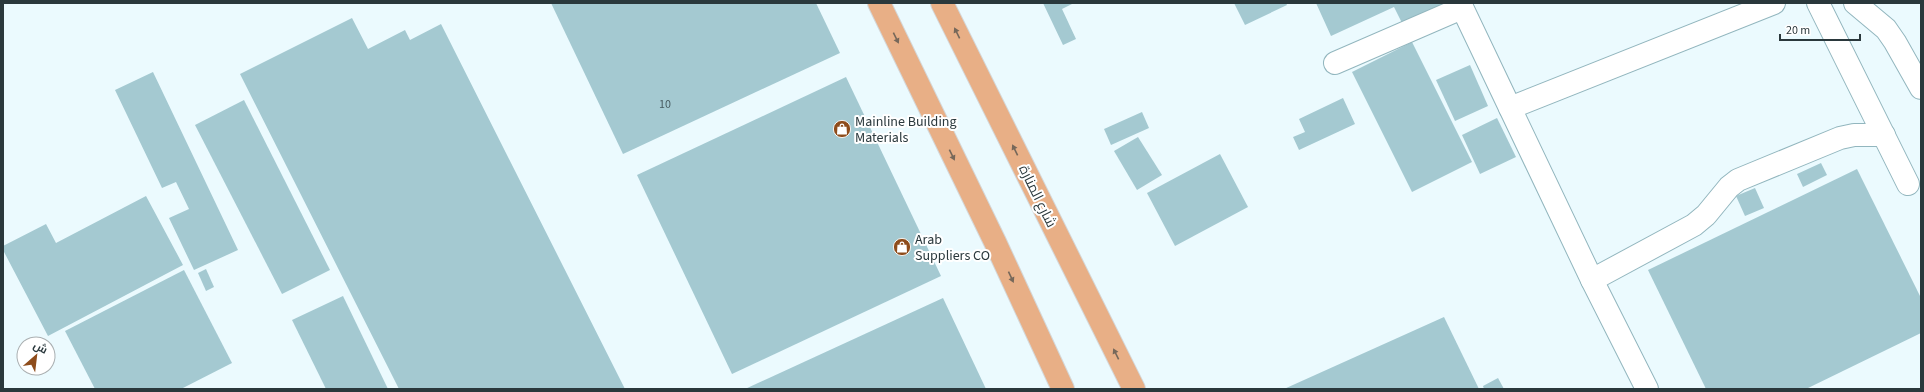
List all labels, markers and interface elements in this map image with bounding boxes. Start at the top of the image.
scale bar [1780,16,1860,42]
text: 20 m [1786,22,1810,39]
one-way arrow [954,28,960,39]
one-way arrow [893,32,899,44]
house number: 10 [659,96,671,113]
place label: Mainline Building Materials [855,112,957,148]
shop icon: Mainline Building Materials [832,119,852,139]
one-way arrow [1012,144,1018,156]
one-way arrow [949,149,955,161]
street label: شارع المنارة [1013,162,1061,231]
place label: Arab Suppliers CO [915,230,990,266]
shop icon: Arab Suppliers CO [892,237,912,257]
one-way arrow [1008,271,1014,283]
north arrow [16,336,56,376]
text: ش [31,338,50,358]
one-way arrow [1113,348,1120,360]

